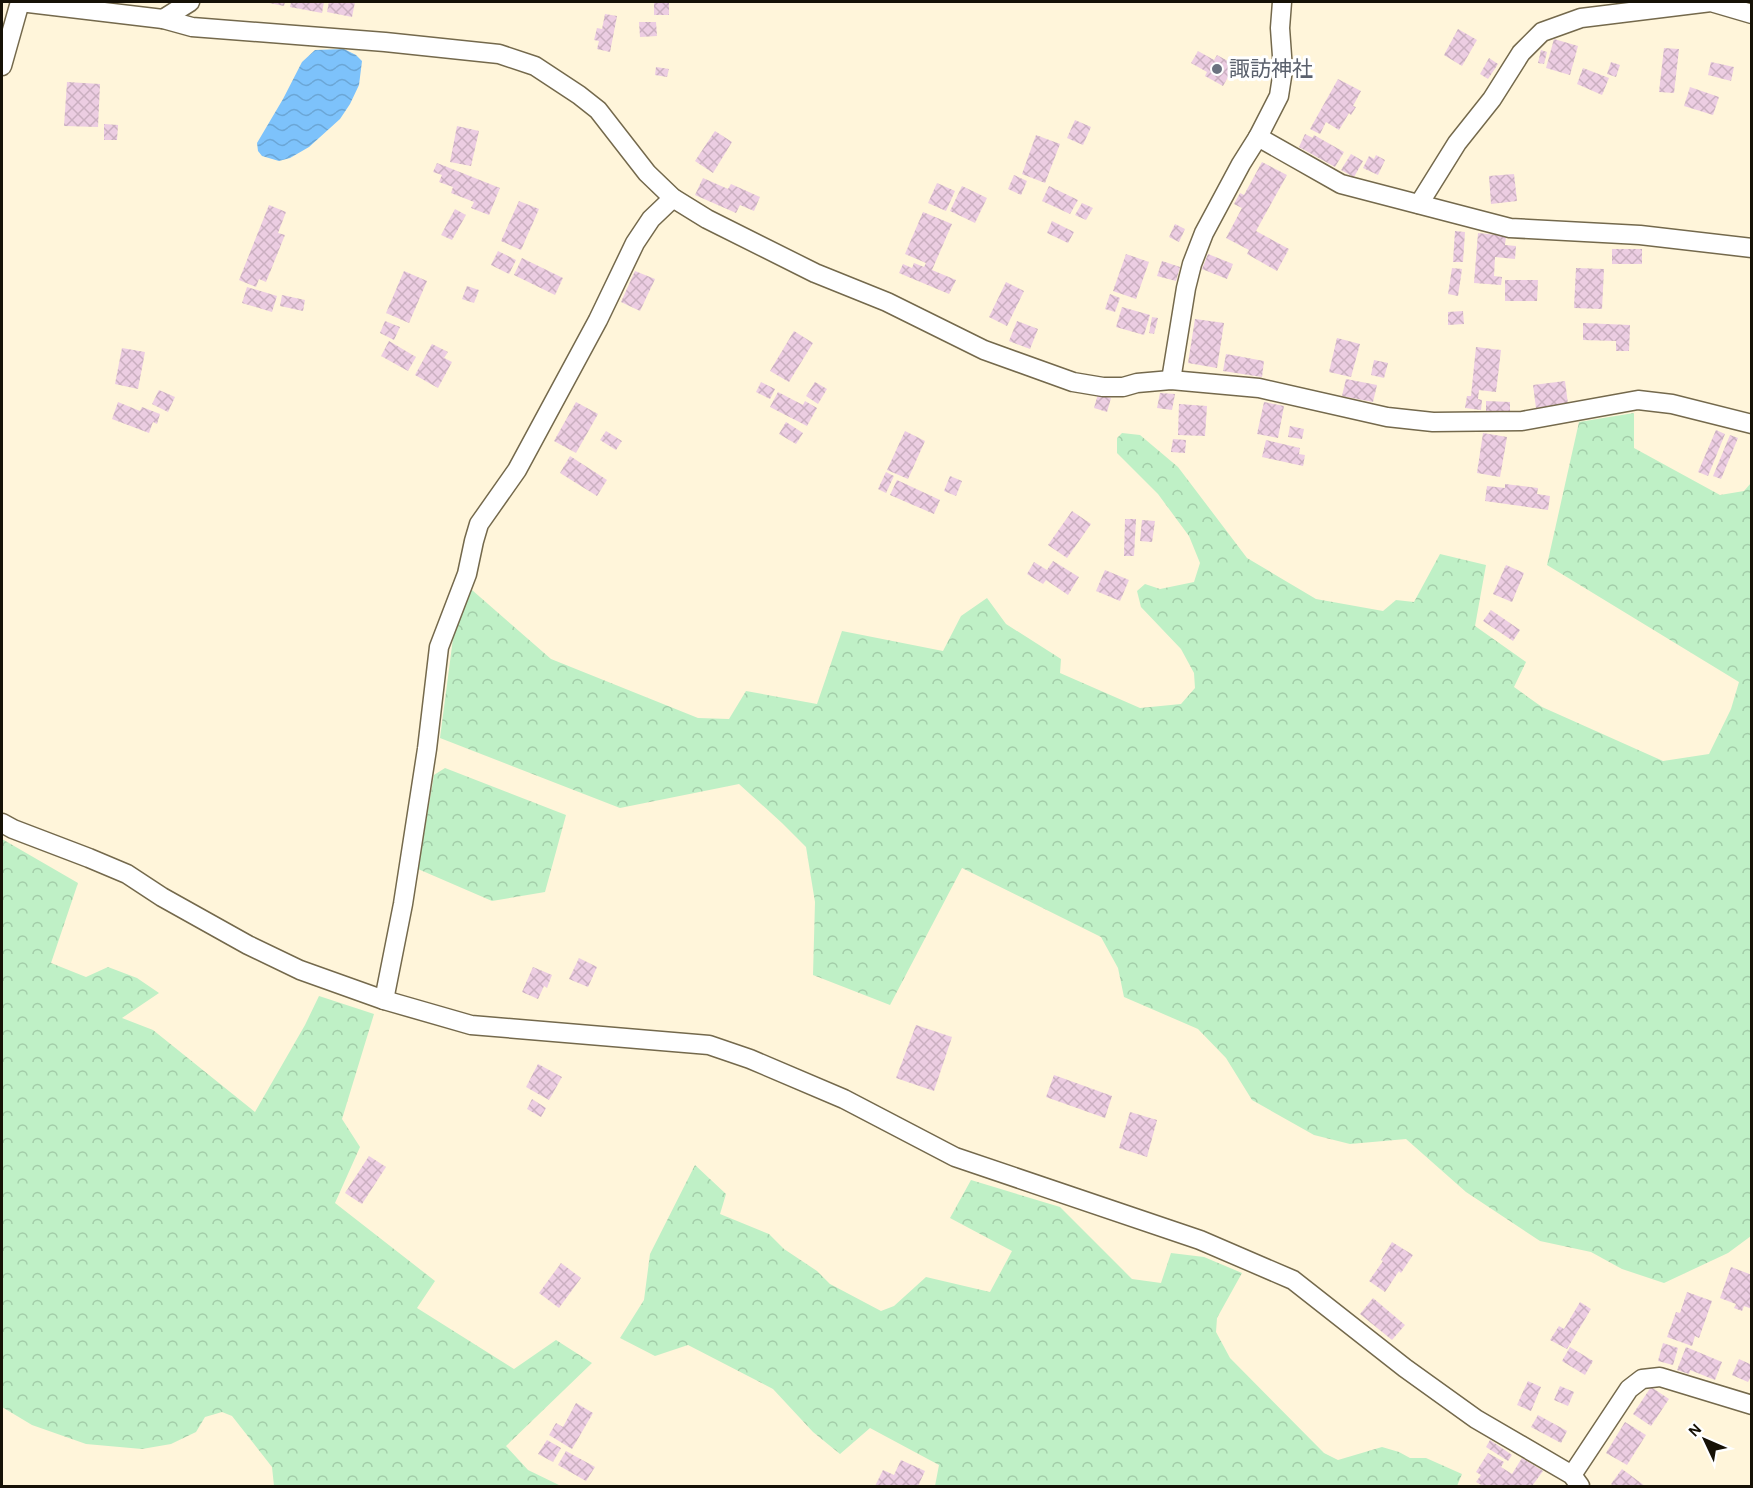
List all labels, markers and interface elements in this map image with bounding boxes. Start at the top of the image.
place label: 諏訪神社 [1229,58,1313,80]
marker: 諏訪神社 [1210,62,1224,76]
north arrow [1675,1410,1735,1470]
text: N [1685,1421,1705,1440]

